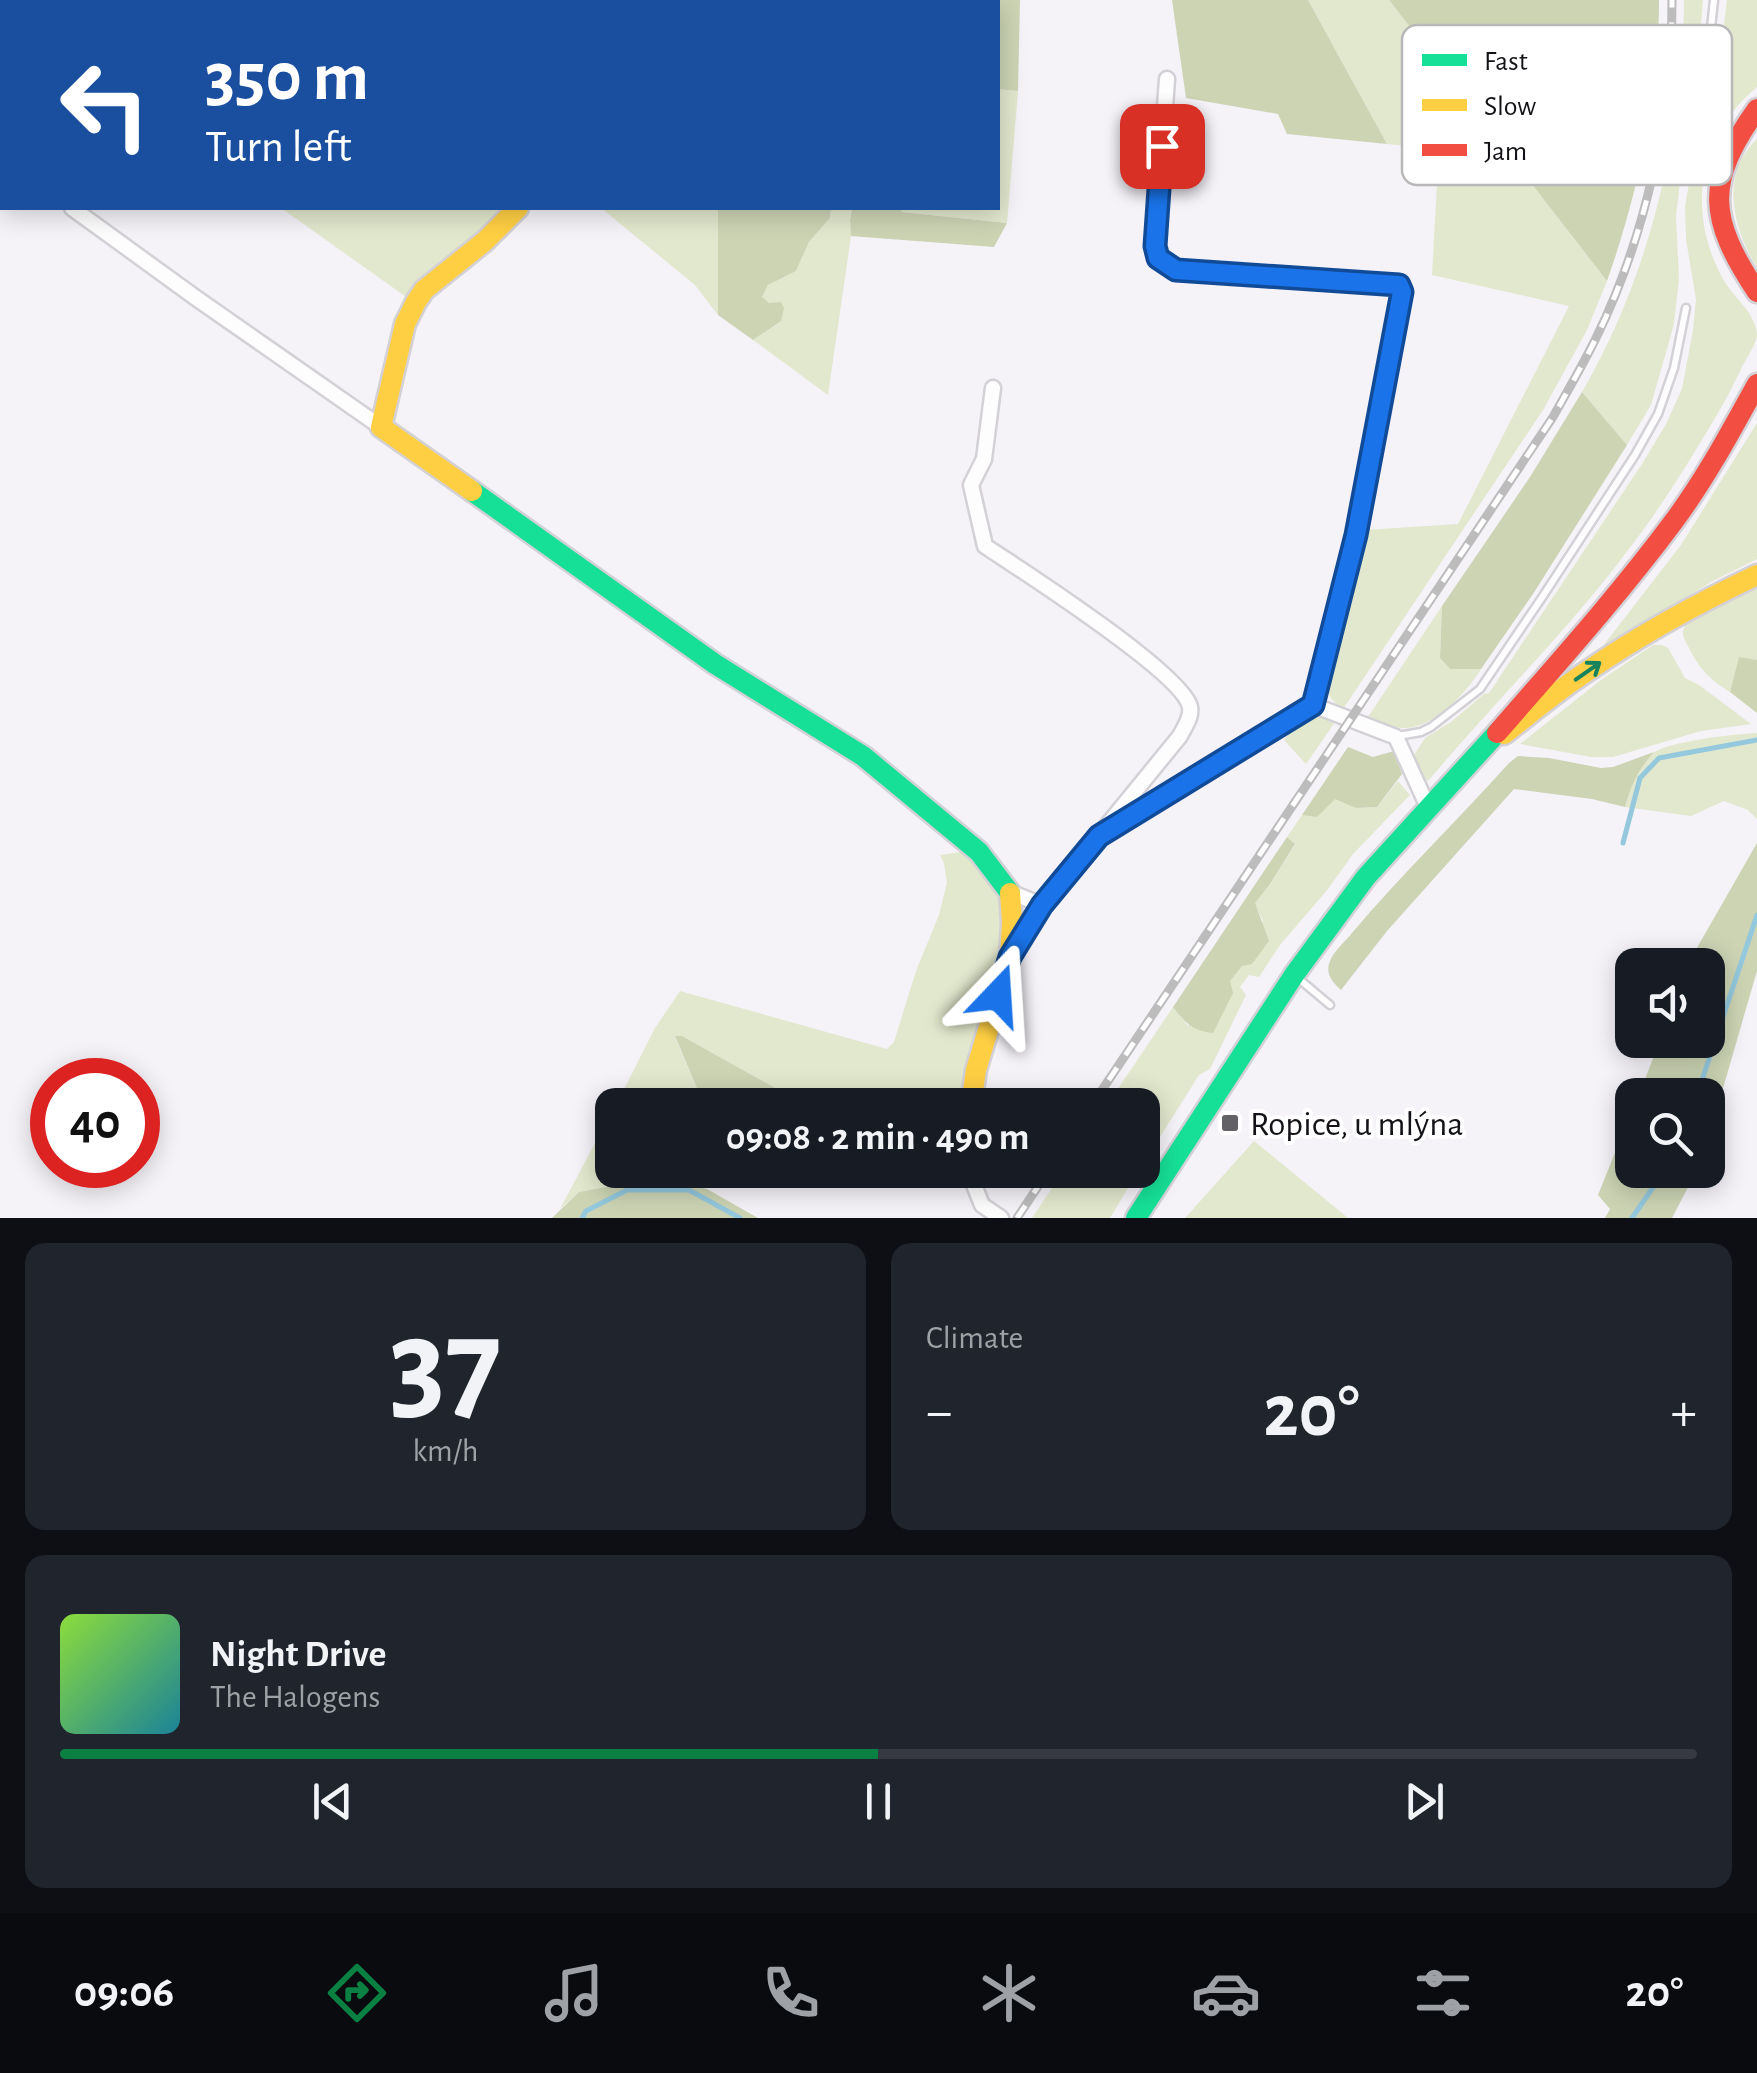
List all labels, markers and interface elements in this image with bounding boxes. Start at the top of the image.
legend [1402,25,1732,185]
icon: left [40,40,170,170]
text: 350 m [205,43,369,113]
text: Fast [1484,48,1528,76]
text: Slow [1484,93,1536,121]
pin [1120,104,1205,189]
icon: arrive [1135,119,1190,174]
text: Turn left [205,125,352,170]
text: Jam [1484,138,1527,166]
one-way arrow [1574,661,1602,682]
position arrow [946,943,1050,1047]
map controls [1615,948,1725,1188]
button: sound [1615,948,1725,1058]
speed limit sign: 40 [30,1058,160,1188]
button: search [1615,1078,1725,1188]
place label: Ropice, u mlýna [1250,1107,1463,1142]
marker: Ropice, u mlýna [1219,1112,1241,1134]
text: 09:08 · 2 min · 490 m [726,1119,1029,1157]
text: 37 [389,1302,502,1432]
text: Climate [926,1322,1023,1354]
text: 20° [1263,1375,1360,1450]
text: − [926,1385,952,1440]
text: + [1671,1385,1697,1440]
text: km/h [412,1435,479,1467]
text: Night Drive [210,1636,386,1674]
text: The Halogens [210,1681,380,1713]
icon: previous [305,1774,360,1829]
icon: pause [851,1774,906,1829]
icon: next [1397,1774,1452,1829]
icon: directions [322,1958,392,2028]
icon: music [539,1958,609,2028]
icon: phone [756,1958,826,2028]
icon: climate [974,1958,1044,2028]
icon: car [1191,1958,1261,2028]
icon: filters [1408,1958,1478,2028]
text: 09:06 [74,1970,174,2015]
text: 20° [1626,1970,1683,2015]

